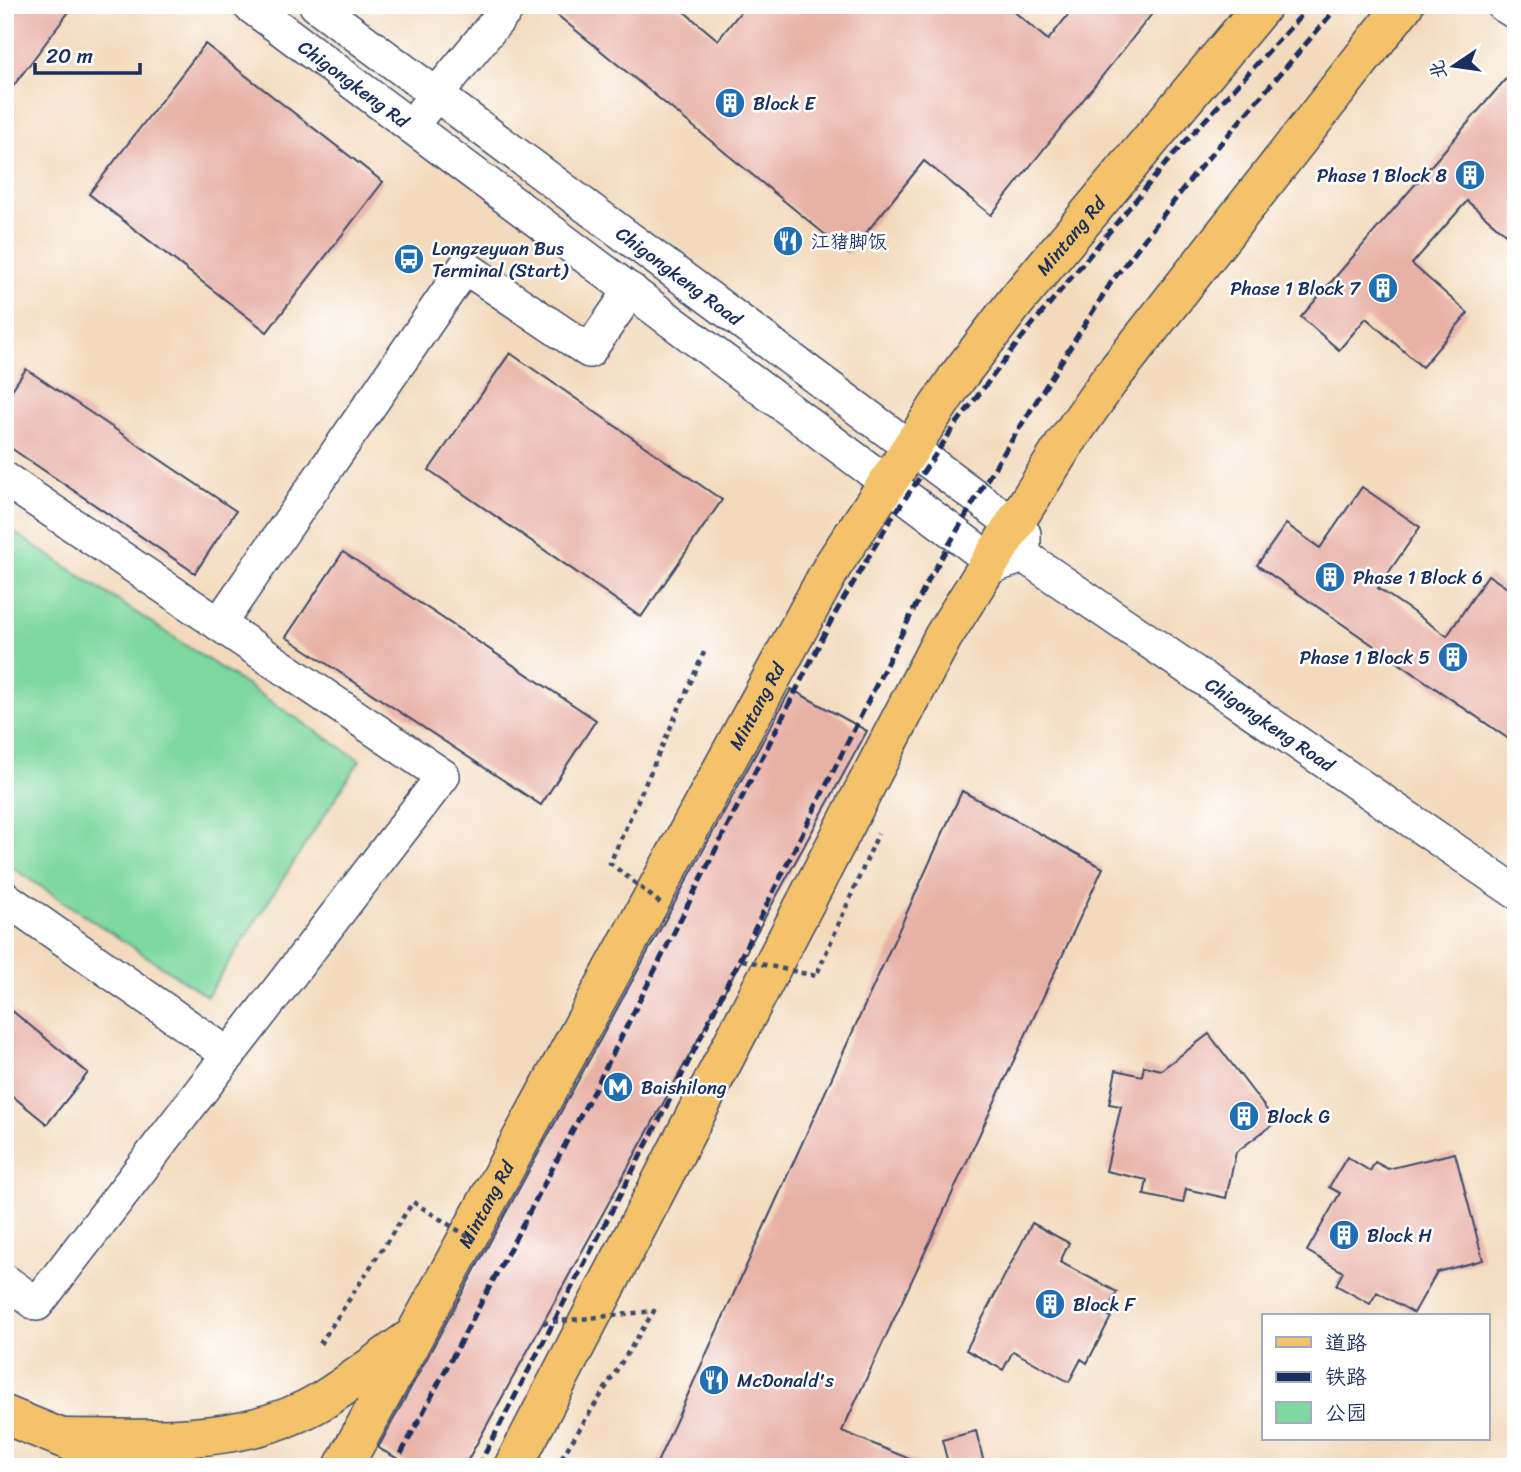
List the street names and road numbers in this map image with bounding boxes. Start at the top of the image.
street label: Chigongkeng Rd [291,31,417,137]
street label: Mintang Rd [1028,188,1115,283]
street label: Chigongkeng Road [608,218,750,335]
street label: Mintang Rd [720,656,795,756]
street label: Chigongkeng Road [1198,668,1342,781]
street label: Mintang Rd [449,1154,524,1254]

